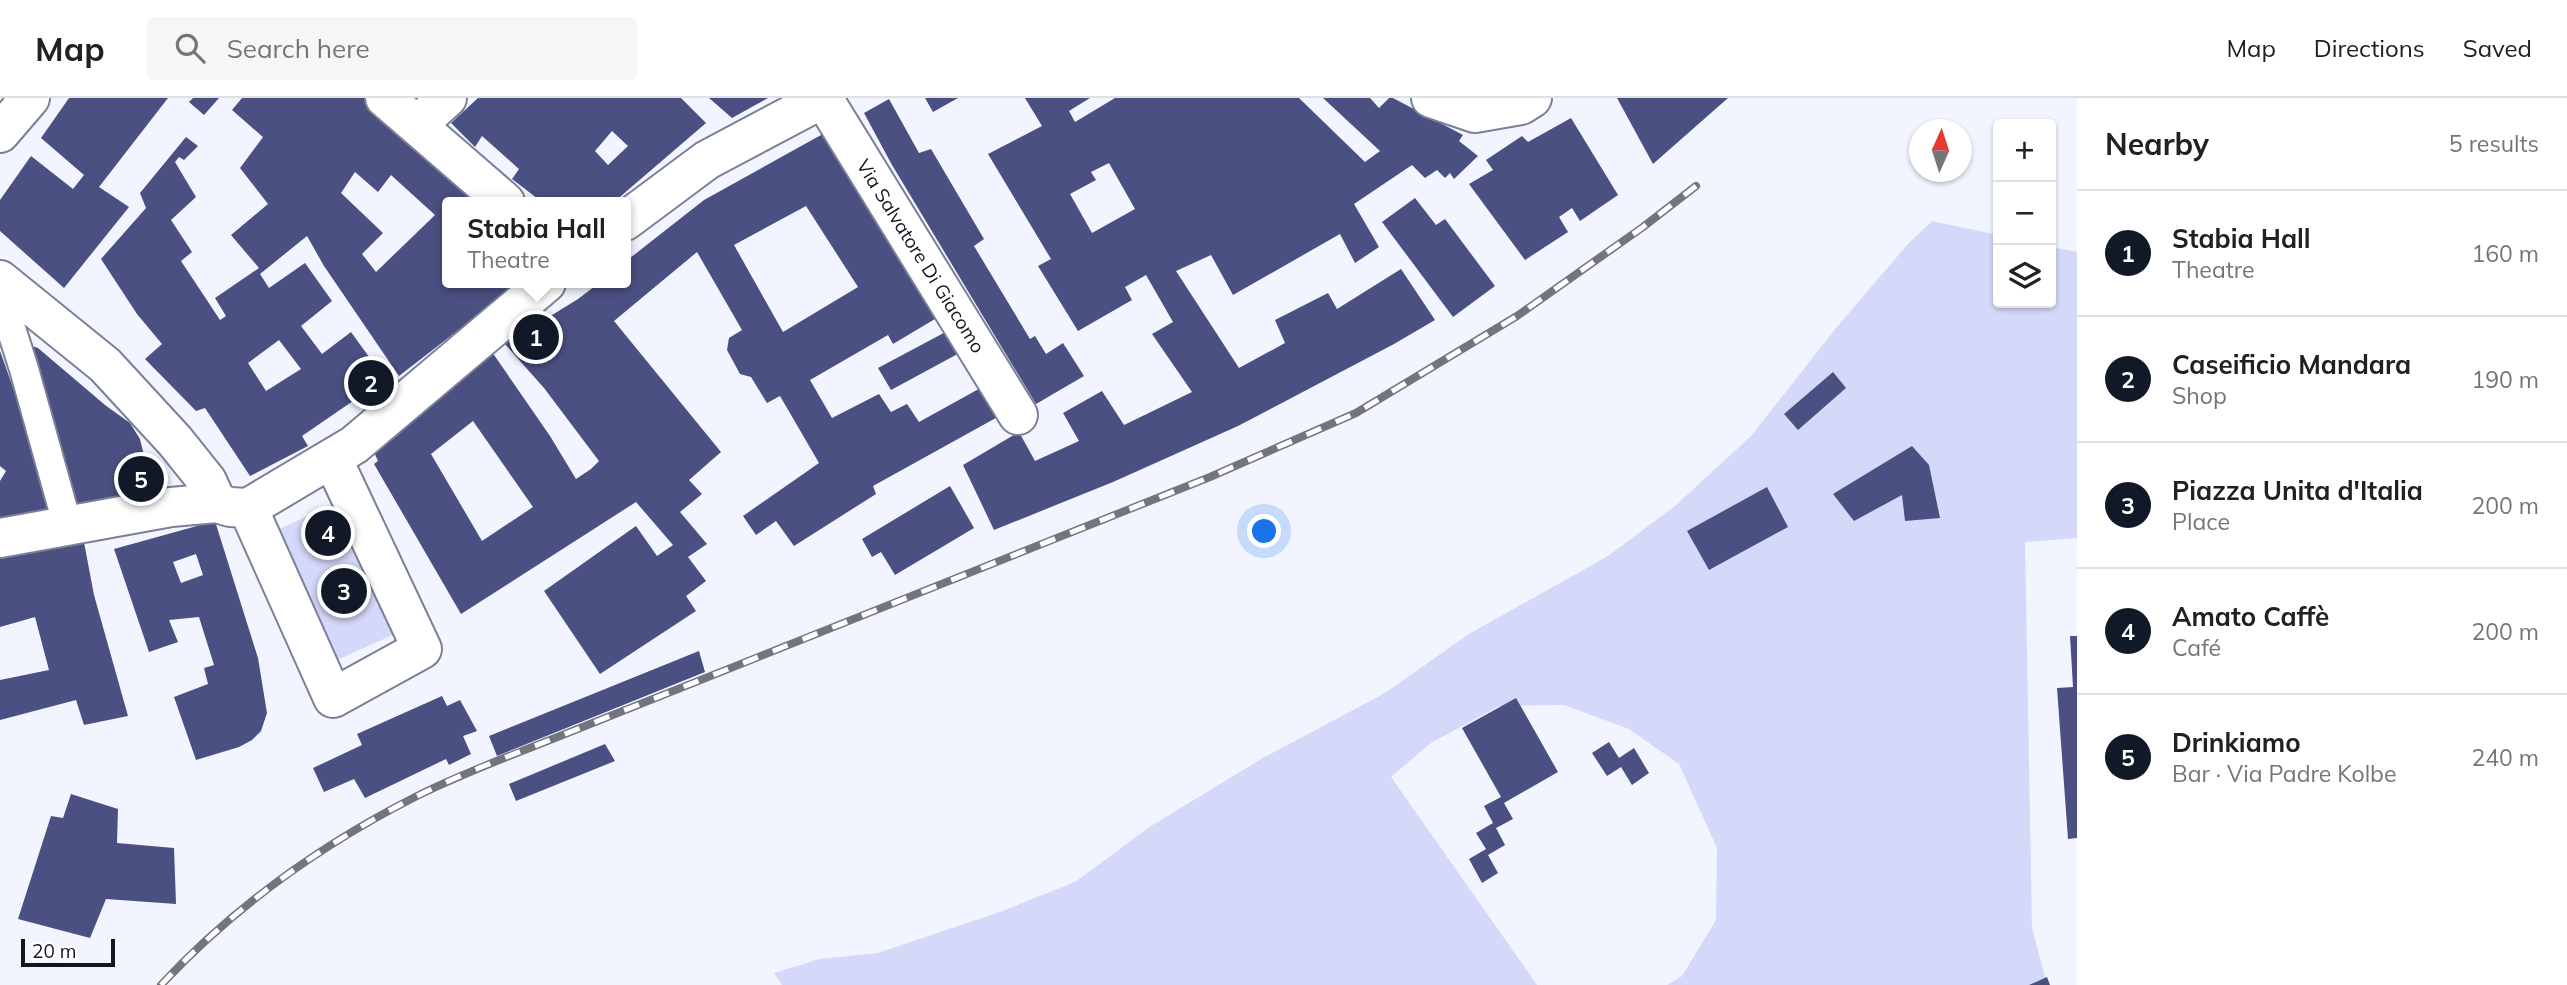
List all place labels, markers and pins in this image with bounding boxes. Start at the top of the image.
pin: 1 [513,311,559,363]
pin: 2 [348,357,394,409]
pin: 5 [118,453,164,505]
pin: 4 [305,507,351,559]
pin: 3 [321,565,367,617]

